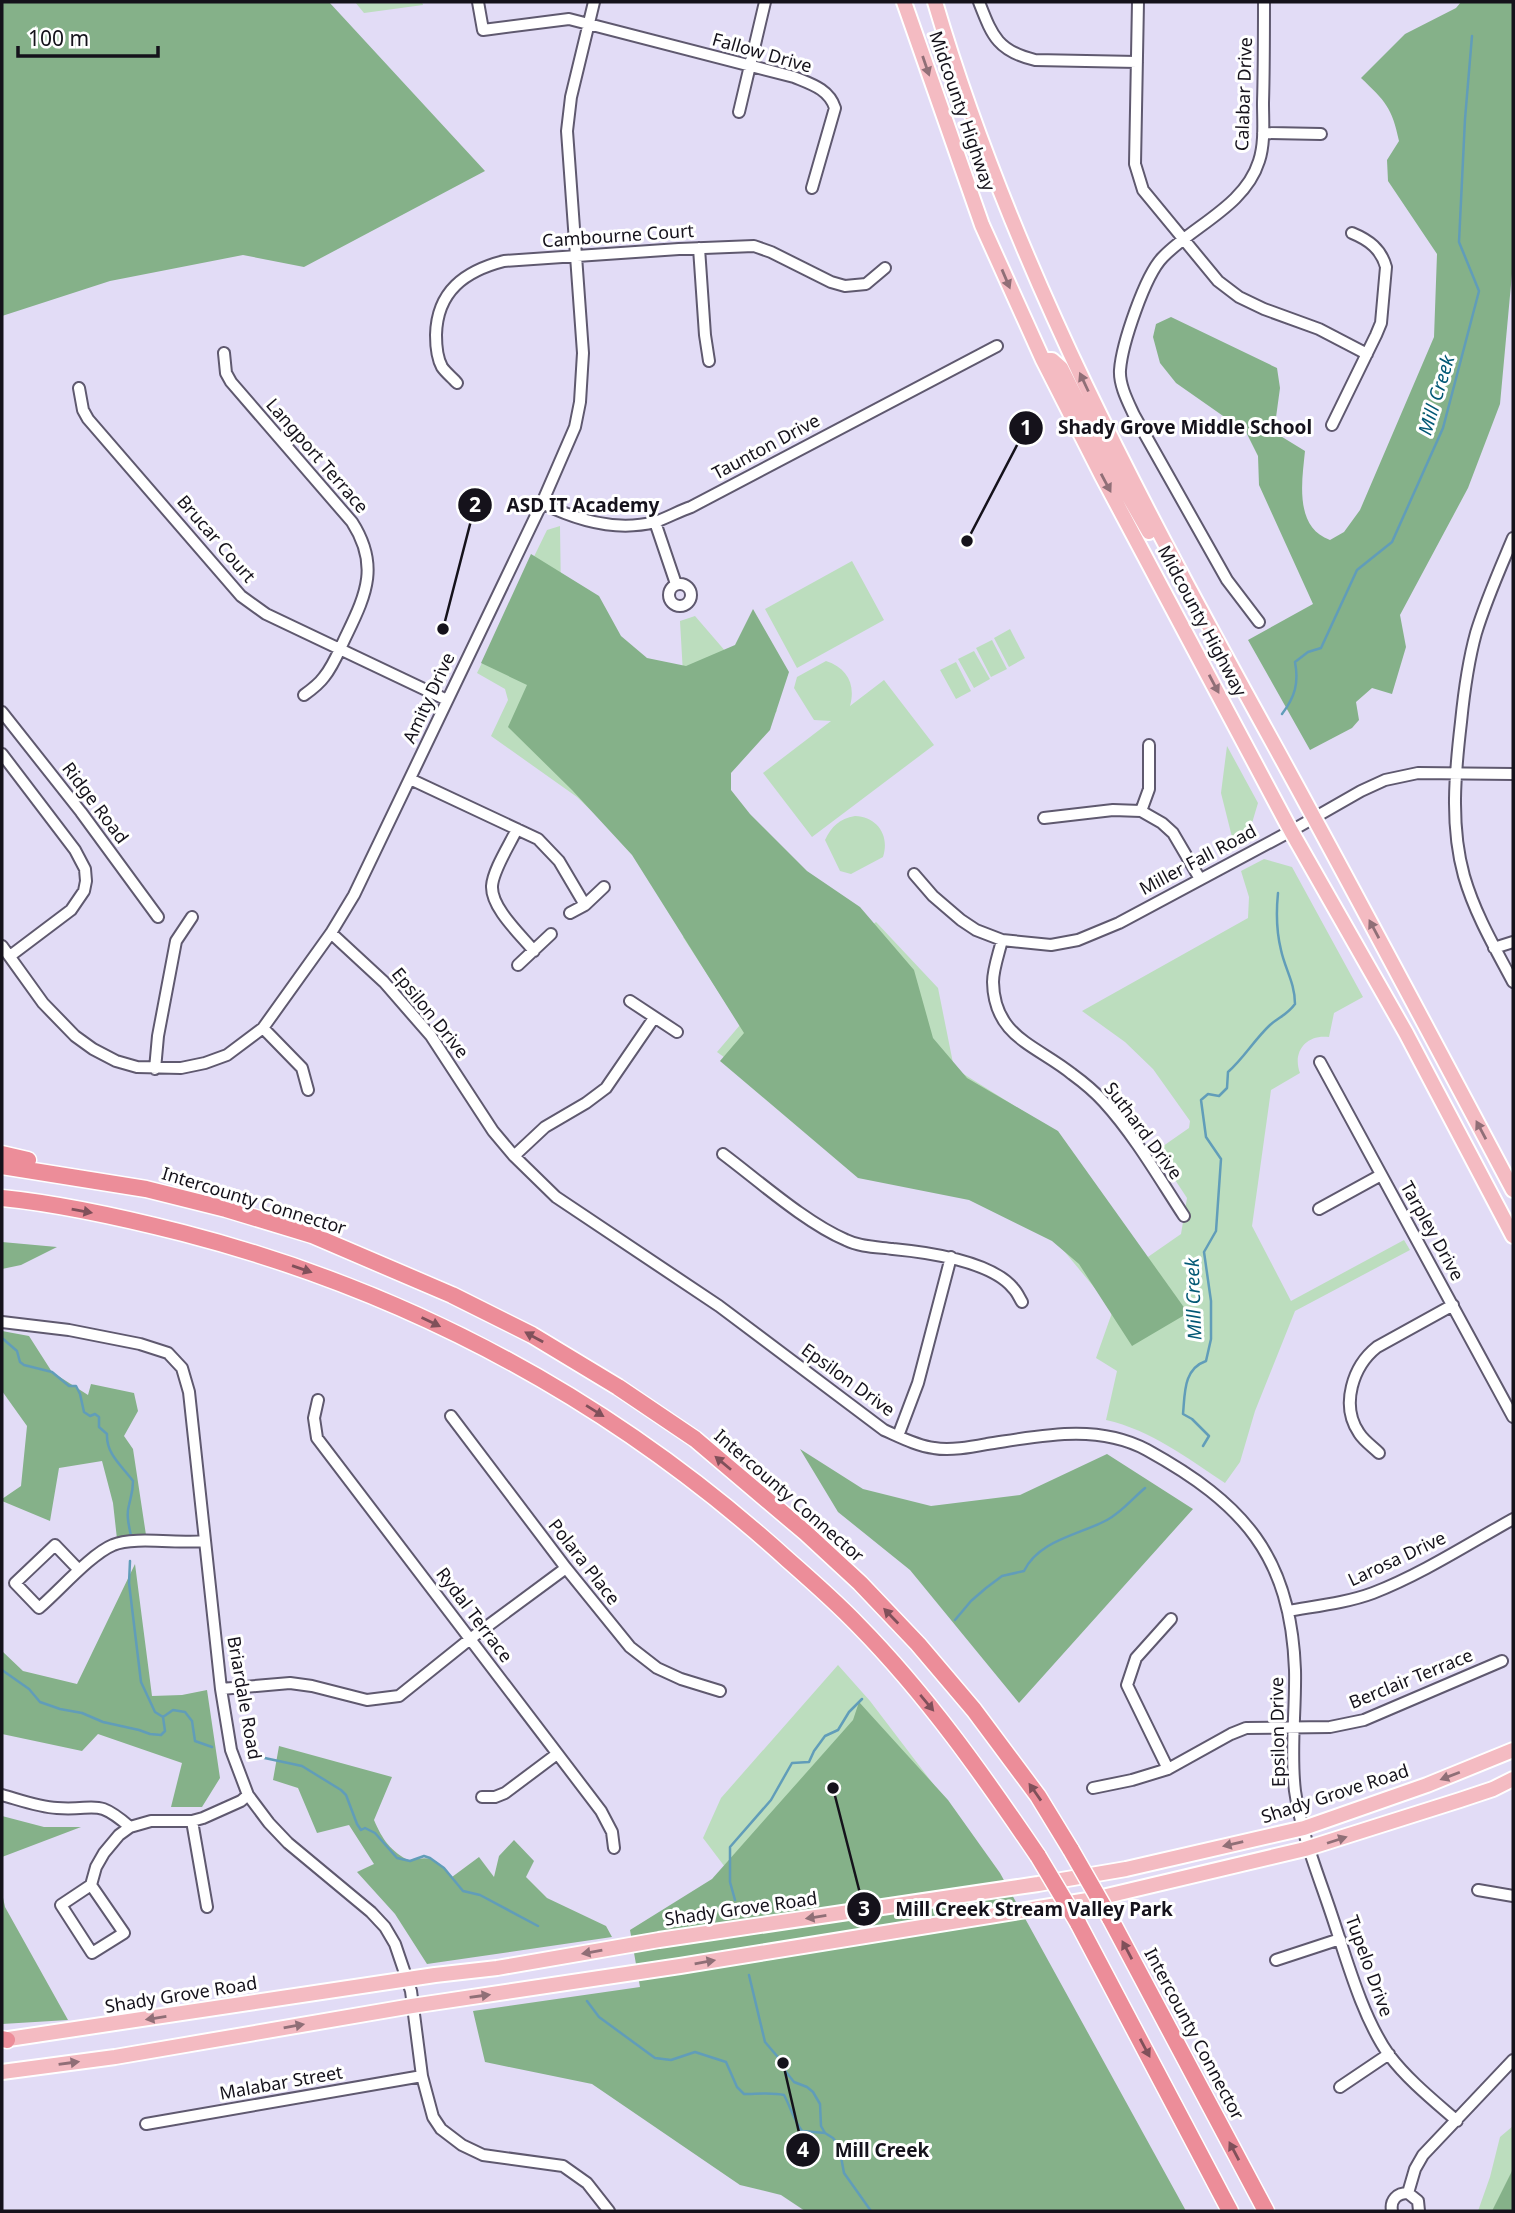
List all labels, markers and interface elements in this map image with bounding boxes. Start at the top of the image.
scale bar [18,14,158,58]
text: 100 m [28,24,89,52]
street label: Fallow Drive [710,26,815,78]
street label: Midcounty Highway [924,27,1002,195]
street label: Calabar Drive [1229,37,1257,151]
one-way arrow [921,56,932,77]
street label: Cambourne Court [541,218,695,252]
one-way arrow [1000,269,1012,289]
water label: Mill Creek [1412,351,1461,438]
one-way arrow [1078,372,1089,392]
street label: Langport Terrace [261,393,374,518]
street label: Taunton Drive [708,408,824,485]
callout: Shady Grove Middle School [1009,408,1326,448]
text: 1 [1020,413,1032,441]
text: Shady Grove Middle School [1058,414,1312,440]
one-way arrow [1100,473,1112,493]
callout: ASD IT Academy [458,485,673,525]
street label: Brucar Court [172,490,262,588]
text: 2 [469,490,481,518]
text: ASD IT Academy [507,492,660,518]
street label: Midcounty Highway [1153,541,1253,701]
street label: Amity Drive [397,648,460,747]
one-way arrow [1208,674,1220,693]
street label: Ridge Road [57,757,134,848]
street label: Miller Fall Road [1135,818,1260,900]
one-way arrow [1368,919,1379,939]
street label: Epsilon Drive [387,962,475,1063]
street label: Suthard Drive [1099,1077,1188,1184]
one-way arrow [1475,1120,1487,1139]
street label: Intercounty Connector [159,1161,350,1240]
street label: Tarpley Drive [1396,1177,1470,1284]
one-way arrow [71,1206,93,1217]
water label: Mill Creek [1179,1257,1207,1341]
one-way arrow [291,1264,312,1275]
one-way arrow [421,1316,441,1327]
one-way arrow [525,1331,544,1343]
street label: Epsilon Drive [797,1337,900,1421]
one-way arrow [585,1405,604,1418]
street label: Intercounty Connector [710,1423,870,1567]
one-way arrow [715,1456,732,1471]
street label: Polara Place [544,1513,626,1609]
street label: Larosa Drive [1344,1525,1449,1591]
street label: Rydal Terrace [431,1562,518,1667]
one-way arrow [884,1608,900,1625]
street label: Briardale Road [222,1634,268,1761]
street label: Berclair Terrace [1345,1642,1476,1714]
street label: Epsilon Drive [1264,1677,1290,1787]
one-way arrow [919,1694,934,1711]
street label: Shady Grove Road [1258,1758,1412,1828]
one-way arrow [1439,1770,1460,1781]
one-way arrow [1028,1783,1042,1801]
one-way arrow [1326,1834,1347,1844]
one-way arrow [1222,1839,1244,1850]
street label: Shady Grove Road [663,1885,819,1931]
callout: Mill Creek Stream Valley Park [846,1889,1187,1929]
text: 3 [858,1894,870,1922]
text: Mill Creek Stream Valley Park [895,1896,1173,1922]
one-way arrow [805,1912,827,1923]
street label: Tupelo Drive [1341,1912,1399,2020]
one-way arrow [1121,1940,1133,1960]
street label: Intercounty Connector [1139,1943,1251,2124]
one-way arrow [580,1947,602,1958]
one-way arrow [694,1956,716,1967]
street label: Shady Grove Road [103,1970,259,2018]
one-way arrow [469,1991,491,2002]
one-way arrow [145,2013,167,2024]
one-way arrow [283,2020,305,2031]
one-way arrow [1138,2039,1150,2059]
one-way arrow [59,2057,81,2068]
street label: Malabar Street [217,2059,345,2105]
callout: Mill Creek [785,2130,943,2170]
text: 4 [797,2135,809,2163]
text: Mill Creek [835,2137,930,2163]
one-way arrow [1228,2141,1240,2161]

